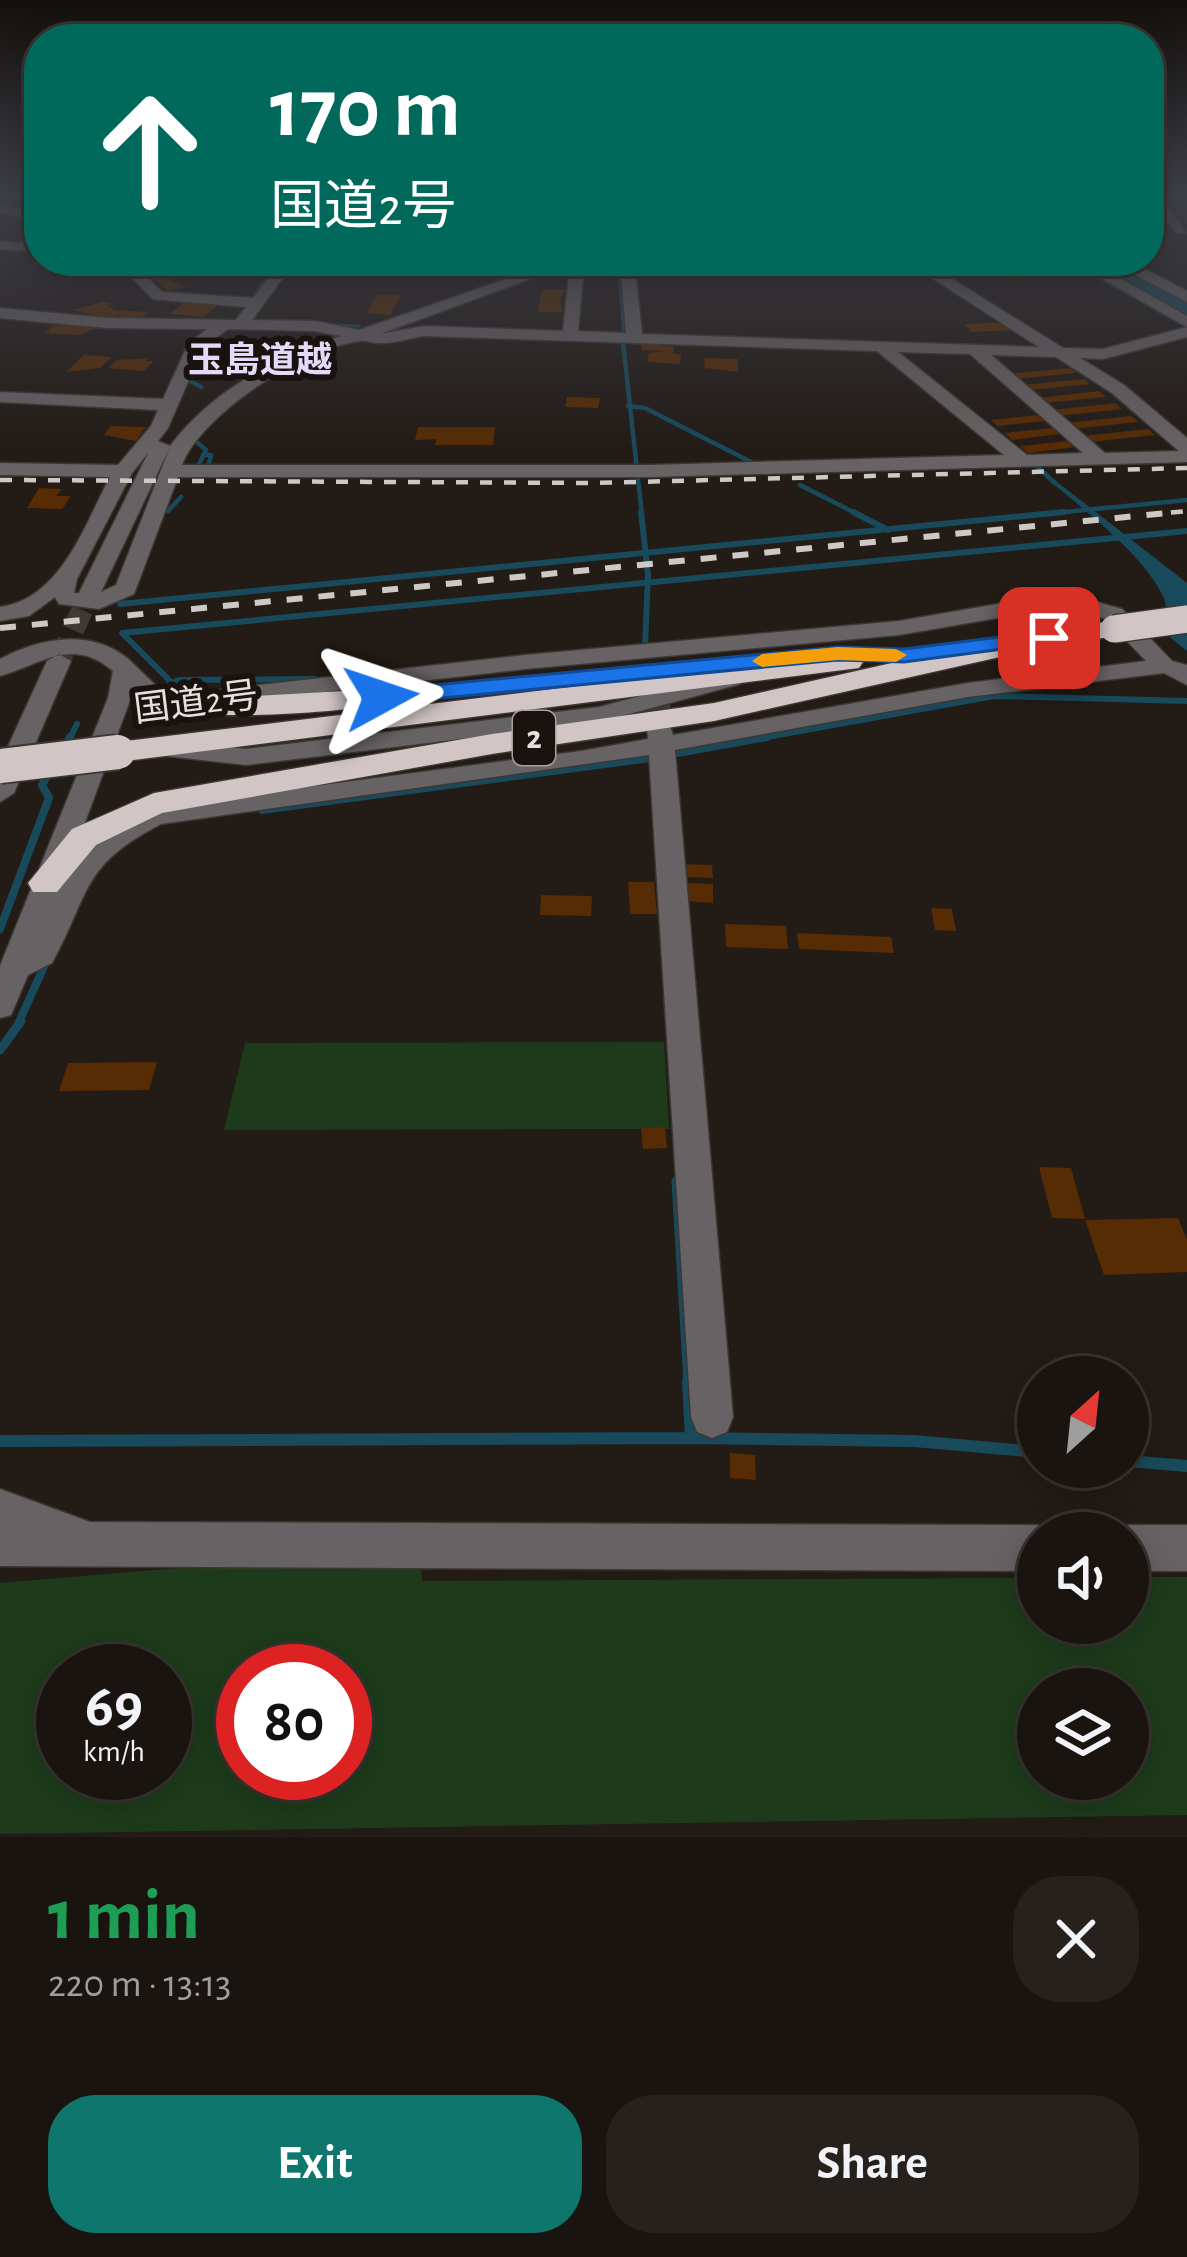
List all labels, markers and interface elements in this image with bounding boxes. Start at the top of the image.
text: 170 m [270,68,461,152]
icon: ahead [72,72,228,228]
text: 国道2号 [270,181,457,235]
district label: 玉島道越 [188,341,332,379]
pin [998,587,1100,689]
icon: arrive [1016,605,1082,671]
position arrow [318,634,444,760]
street label: 国道2号 [132,676,260,728]
road number: 2 [513,711,555,765]
north arrow [1017,1356,1149,1488]
map controls [1017,1356,1149,1800]
button: sound [1017,1512,1149,1644]
speed limit sign: 80 [216,1644,372,1800]
button: layers [1017,1668,1149,1800]
text: 69 [85,1677,143,1737]
text: km/h [83,1737,145,1767]
button: close [1013,1876,1139,2002]
text: 1 min [48,1880,200,1952]
text: 220 m · 13:13 [48,1965,231,2004]
button: Exit [48,2095,582,2233]
button: Share [606,2095,1139,2233]

